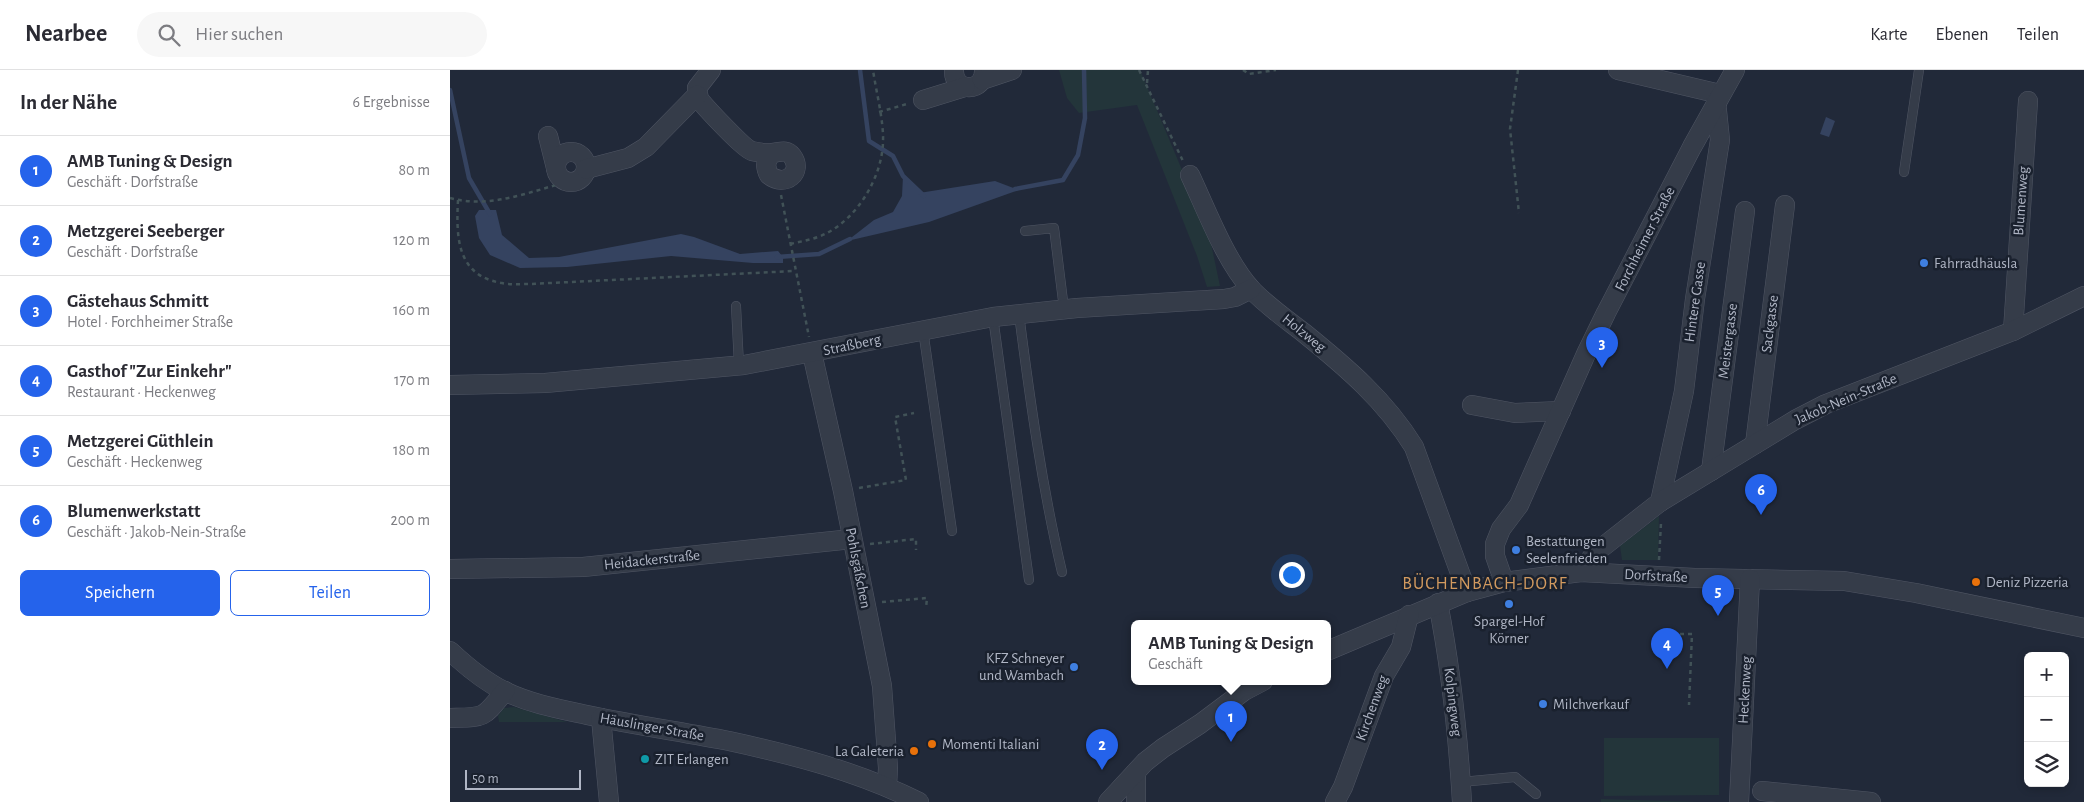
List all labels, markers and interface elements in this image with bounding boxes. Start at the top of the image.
search box [137,12,487,57]
icon: search [155,21,183,49]
text: Nearbee [25,22,107,46]
text: Hier suchen [195,25,283,44]
text: Karte [1870,26,1908,44]
text: Ebenen [1936,26,1989,44]
text: Teilen [2017,26,2059,44]
text: In der Nähe [20,92,117,113]
text: 6 Ergebnisse [353,94,430,110]
text: AMB Tuning & Design [67,152,232,171]
text: 1 [33,162,39,178]
text: 80 m [399,162,430,178]
street label: Blumenweg [2011,165,2031,236]
text: Geschäft · Dorfstraße [67,174,198,190]
street label: Forchheimer Straße [1612,184,1678,294]
text: Metzgerei Seeberger [67,222,224,241]
text: 2 [32,232,40,248]
text: 120 m [393,232,430,248]
text: Geschäft · Dorfstraße [67,244,198,260]
place label: Fahrradhäusla [1934,256,2018,271]
marker: Fahrradhäusla [1918,257,1930,269]
street label: Hintere Gasse [1682,261,1708,343]
text: Gästehaus Schmitt [67,292,209,311]
street label: Sackgasse [1759,294,1781,354]
text: 3 [33,302,39,318]
text: 160 m [393,302,430,318]
street label: Meistergasse [1716,302,1740,380]
street label: Holzweg [1279,311,1329,355]
text: Hotel · Forchheimer Straße [67,314,233,330]
pin: 3 [1586,327,1618,368]
street label: Straßberg [822,331,883,358]
text: Gasthof "Zur Einkehr" [67,362,232,381]
street label: Jakob-Nein-Straße [1793,371,1899,427]
text: 4 [32,372,40,388]
text: 170 m [394,372,430,388]
text: Restaurant · Heckenweg [67,384,216,400]
text: Metzgerei Güthlein [67,432,214,451]
text: 5 [33,442,39,458]
text: 180 m [393,442,430,458]
text: Geschäft · Heckenweg [67,454,202,470]
pin: 6 [1745,474,1777,515]
text: Blumenwerkstatt [67,502,200,521]
text: 6 [32,512,40,528]
text: 200 m [390,512,430,528]
text: Geschäft · Jakob-Nein-Straße [67,524,246,540]
street label: Pohlsgäßchen [843,526,873,610]
place label: Bestattungen Seelenfrieden [1526,534,1607,566]
marker: Bestattungen Seelenfrieden [1510,544,1522,556]
street label: Heidackerstraße [603,547,701,573]
your location [1279,562,1305,588]
street label: Dorfstraße [1624,567,1688,585]
button: Speichern [20,570,220,616]
button: Teilen [230,570,430,616]
district label: BÜCHENBACH-DORF [1402,573,1568,593]
pin: 5 [1702,575,1734,616]
place label: Deniz Pizzeria [1986,575,2069,590]
marker: Deniz Pizzeria [1970,576,1982,588]
marker: Spargel-Hof Körner [1503,598,1515,610]
place label: Spargel-Hof Körner [1474,614,1545,646]
popup [1131,620,1331,685]
pin: 4 [1651,628,1683,669]
text: AMB Tuning & Design [1148,634,1314,653]
place label: KFZ Schneyer und Wambach [979,651,1064,683]
map controls [2024,652,2069,787]
button: + [2024,652,2069,697]
street label: Heckenweg [1736,655,1754,724]
text: Geschäft [1148,656,1203,672]
marker: KFZ Schneyer und Wambach [1068,661,1080,673]
street label: Kolpingweg [1441,667,1465,738]
street label: Kirchenweg [1353,673,1391,743]
place label: Milchverkauf [1553,697,1630,712]
button: − [2024,697,2069,742]
marker: Milchverkauf [1537,698,1549,710]
pin: 1 [1215,701,1247,742]
street label: Häuslinger Straße [599,710,705,744]
pin: 2 [1086,729,1118,770]
place label: Momenti Italiani [942,737,1039,752]
marker: Momenti Italiani [926,738,938,750]
button: layers [2024,742,2069,787]
place label: La Galeteria [835,744,904,759]
marker: La Galeteria [908,745,920,757]
place label: ZIT Erlangen [655,752,729,767]
marker: ZIT Erlangen [639,753,651,765]
scale bar [465,767,581,790]
text: 50 m [472,772,499,786]

